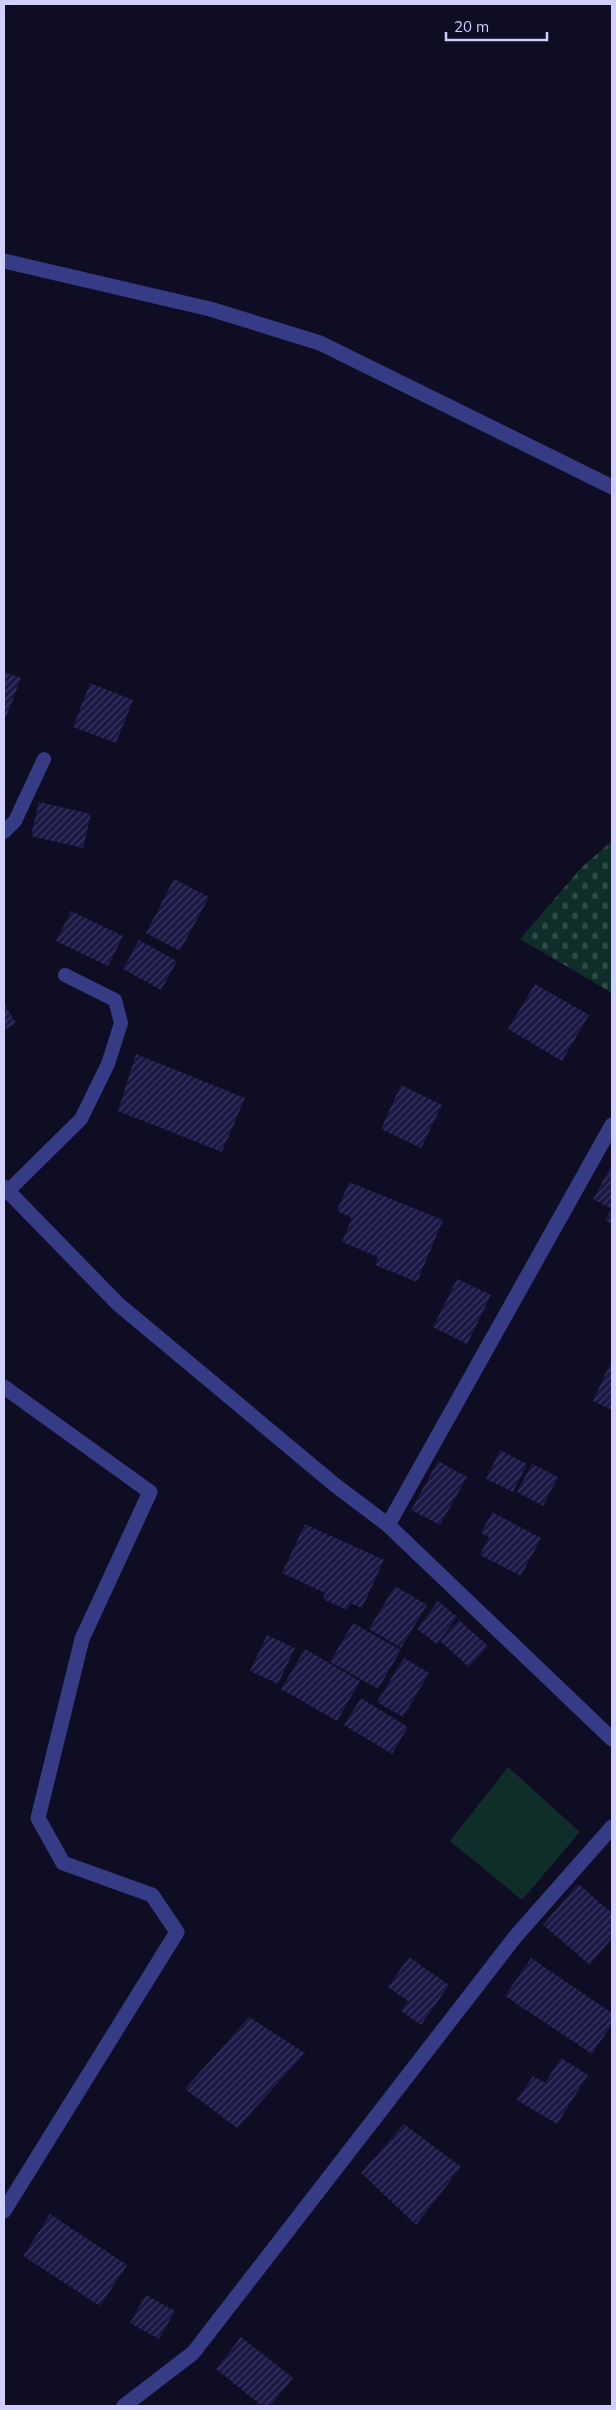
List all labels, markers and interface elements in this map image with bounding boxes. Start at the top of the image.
scale bar [446,10,547,42]
text: 20 m [454,17,489,36]

